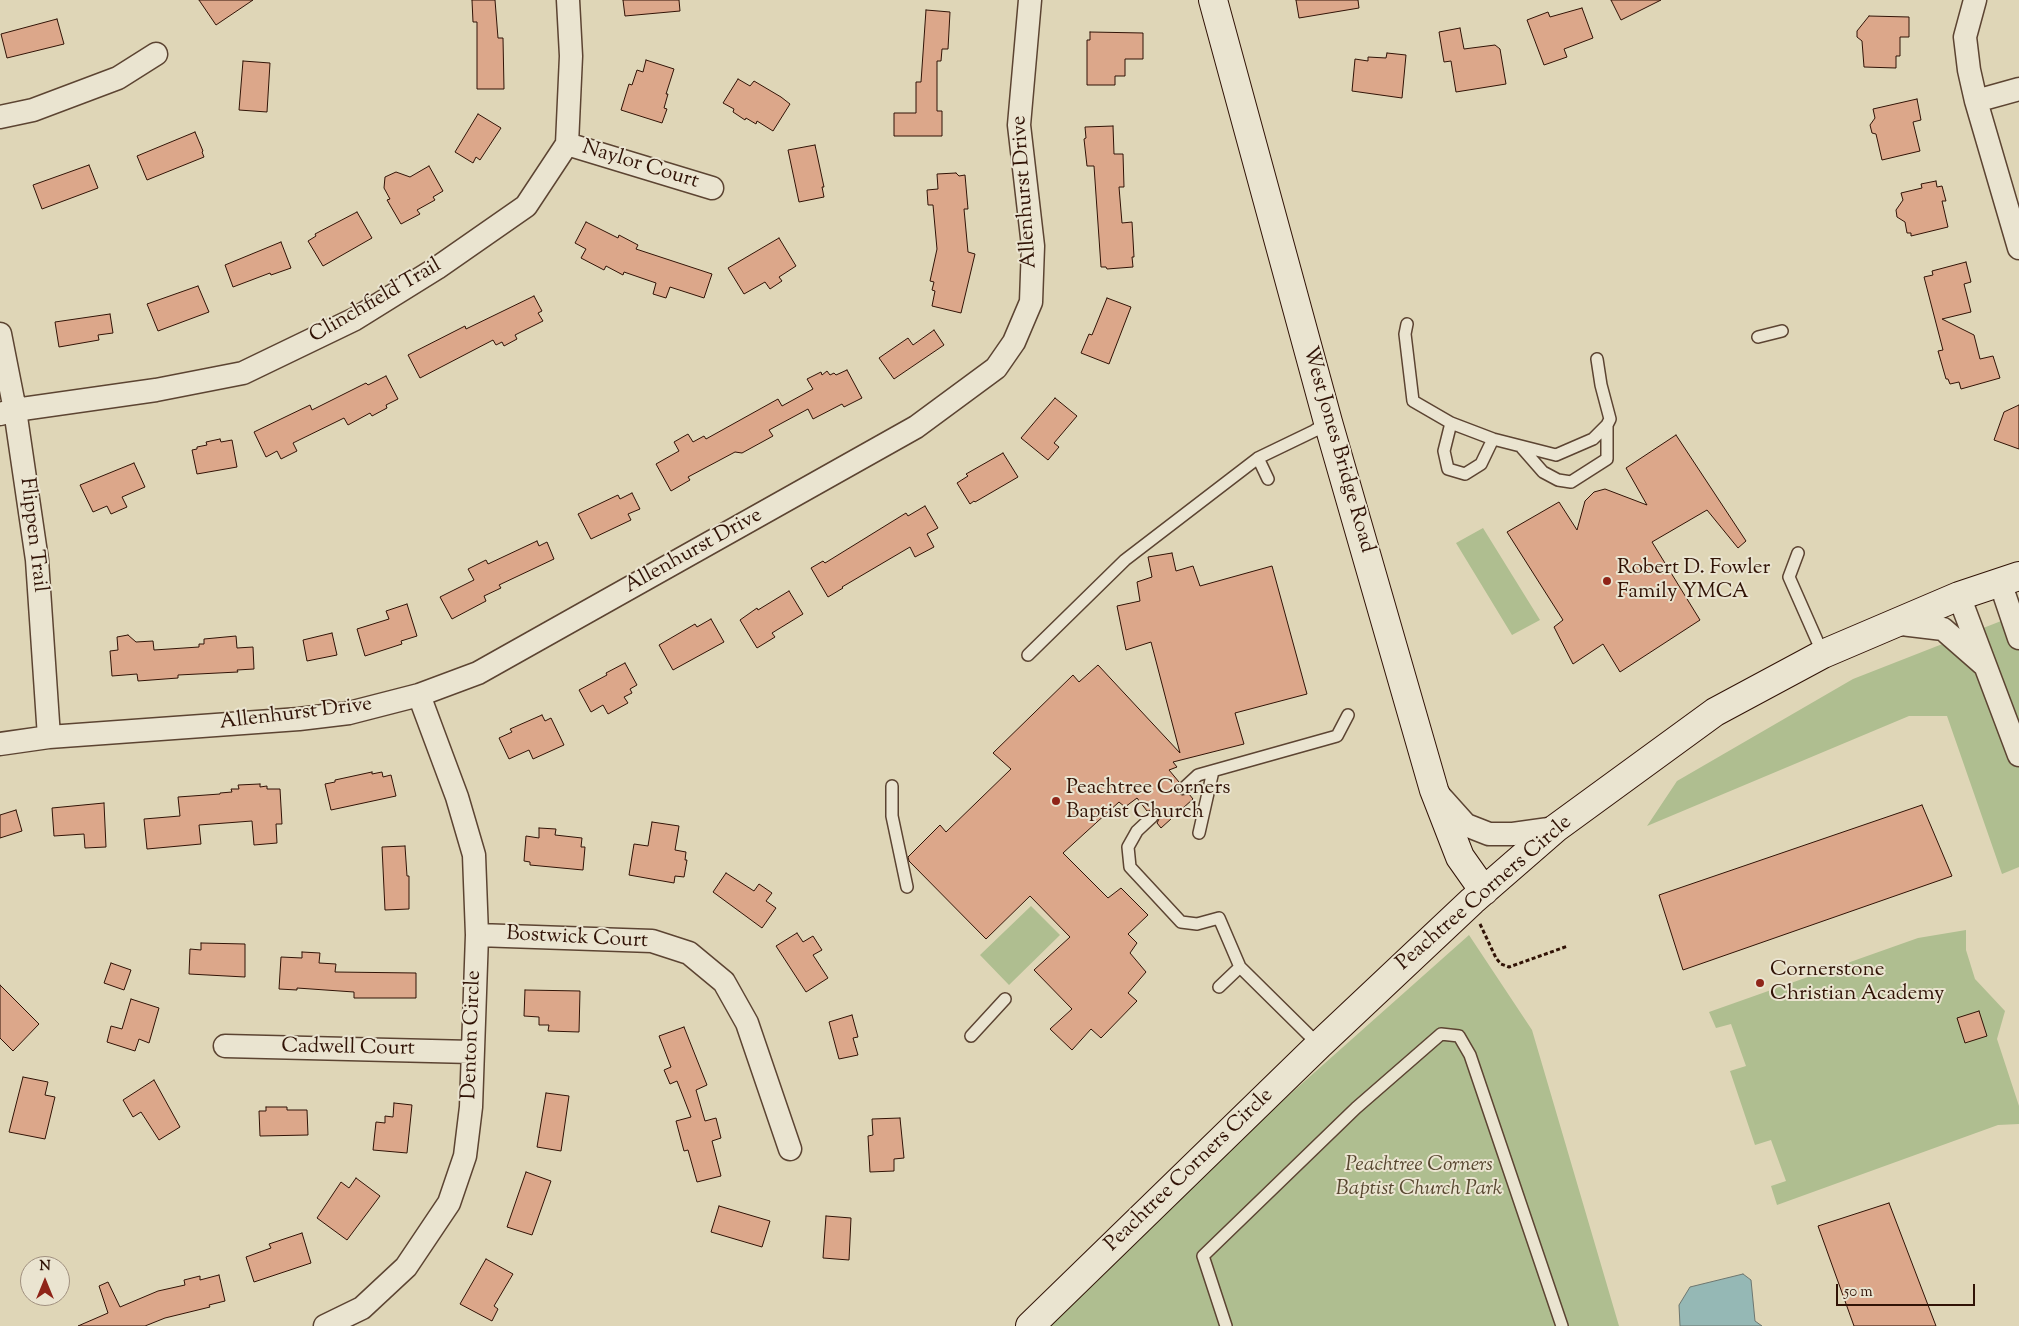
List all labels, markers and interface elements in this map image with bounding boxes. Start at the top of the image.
street label: Allenhurst Drive [1008,115,1044,269]
street label: Naylor Court [579,136,701,196]
street label: Clinchfield Trail [306,254,446,350]
street label: West Jones Bridge Road [1295,344,1379,556]
street label: Flippen Trail [12,476,52,594]
street label: Allenhurst Drive [621,504,767,600]
place label: Robert D. Fowler Family YMCA [1617,556,1770,606]
marker: Robert D. Fowler Family YMCA [1601,575,1613,587]
street label: Allenhurst Drive [218,693,374,737]
place label: Peachtree Corners Baptist Church [1066,776,1231,826]
marker: Peachtree Corners Baptist Church [1050,795,1062,807]
street label: Peachtree Corners Circle [1392,811,1578,977]
street label: Bostwick Court [505,923,649,955]
place label: Cornerstone Christian Academy [1770,958,1944,1008]
street label: Denton Circle [458,970,488,1100]
marker: Cornerstone Christian Academy [1754,977,1766,989]
street label: Cadwell Court [281,1035,415,1063]
street label: Peachtree Corners Circle [1101,1084,1279,1258]
park label: Peachtree Corners Baptist Church Park [1336,1153,1502,1203]
north arrow [20,1256,70,1306]
text: N [39,1257,51,1277]
scale bar [1839,1274,1978,1306]
text: 50 m [1844,1282,1873,1303]

